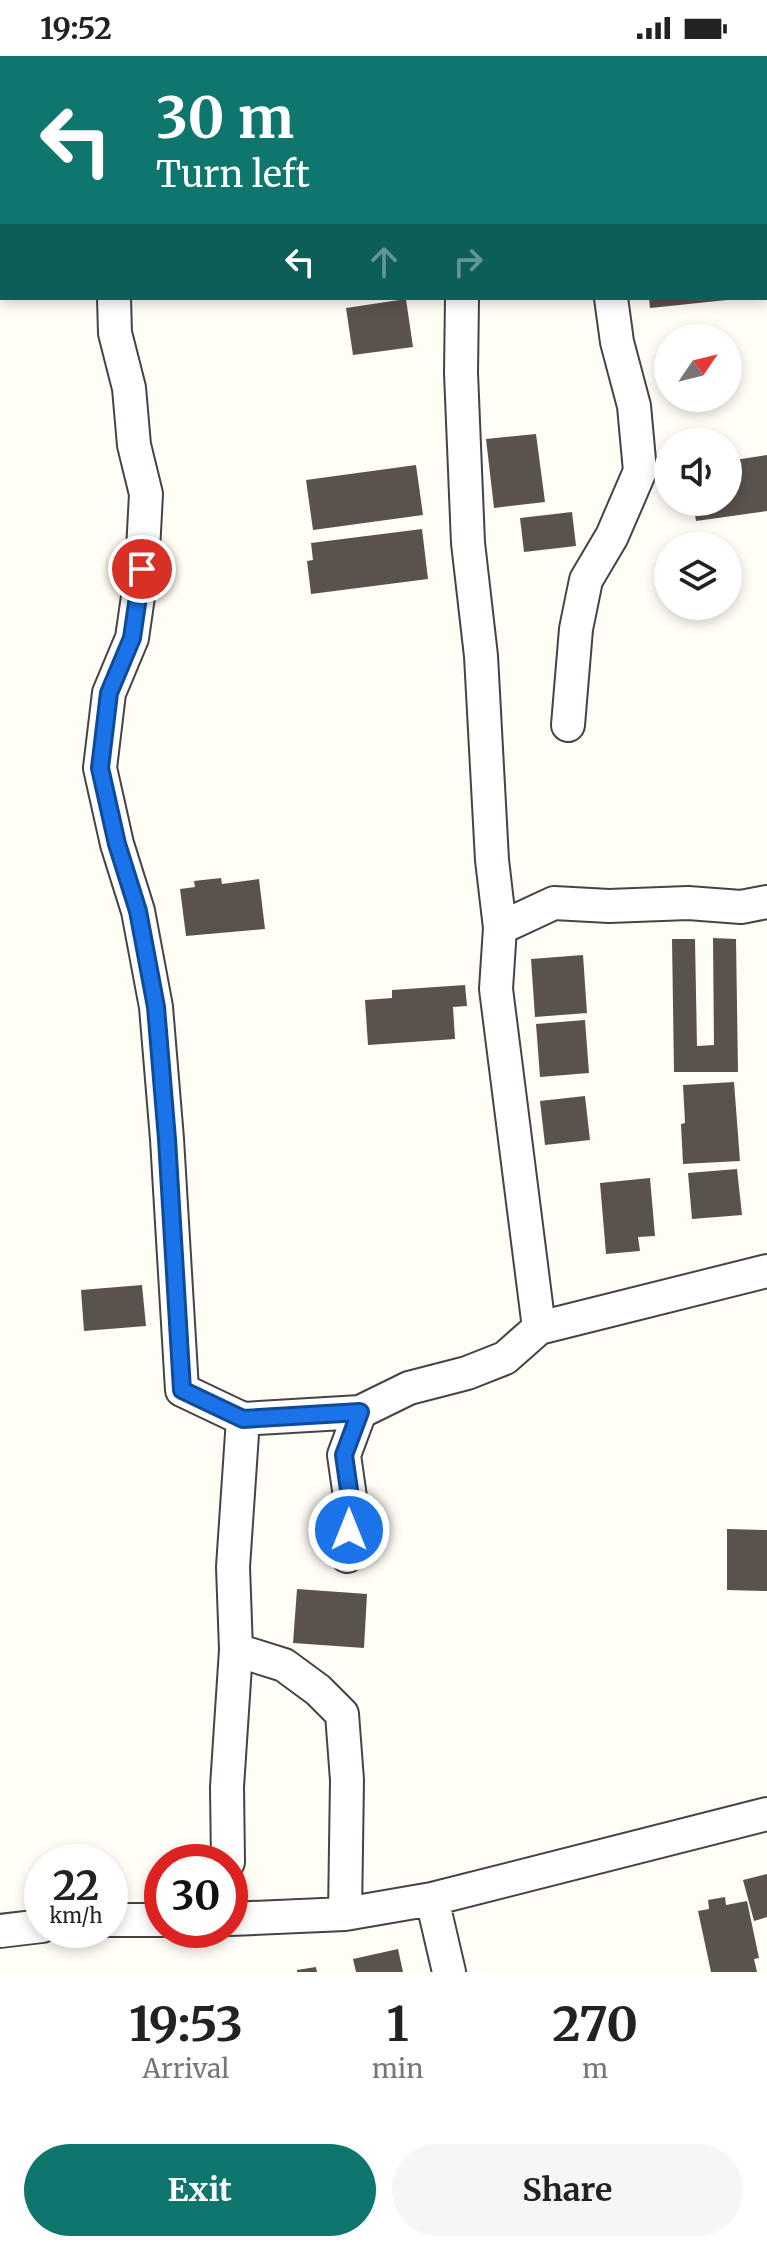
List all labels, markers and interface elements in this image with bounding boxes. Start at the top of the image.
text: 19:52 [40,9,112,47]
text: 30 m [156,83,294,153]
icon: left [24,88,128,192]
text: Turn left [156,152,310,197]
icon: left [278,240,322,284]
icon: ahead [362,240,406,284]
icon: right [446,240,490,284]
north arrow [654,324,742,412]
map controls [654,324,742,620]
button: sound [654,428,742,516]
button: layers [654,532,742,620]
pin [108,535,176,603]
icon: arrive [120,547,164,591]
position arrow [307,1488,391,1572]
speed limit sign: 30 [144,1844,248,1948]
text: 22 [53,1861,99,1911]
text: km/h [50,1903,102,1928]
text: 19:53 [129,1994,243,2054]
text: 1 [387,1994,409,2054]
text: 270 [552,1994,638,2054]
text: Arrival [143,2052,229,2085]
text: min [372,2052,423,2085]
text: m [582,2052,608,2085]
button: Exit [24,2144,376,2236]
button: Share [392,2144,743,2236]

